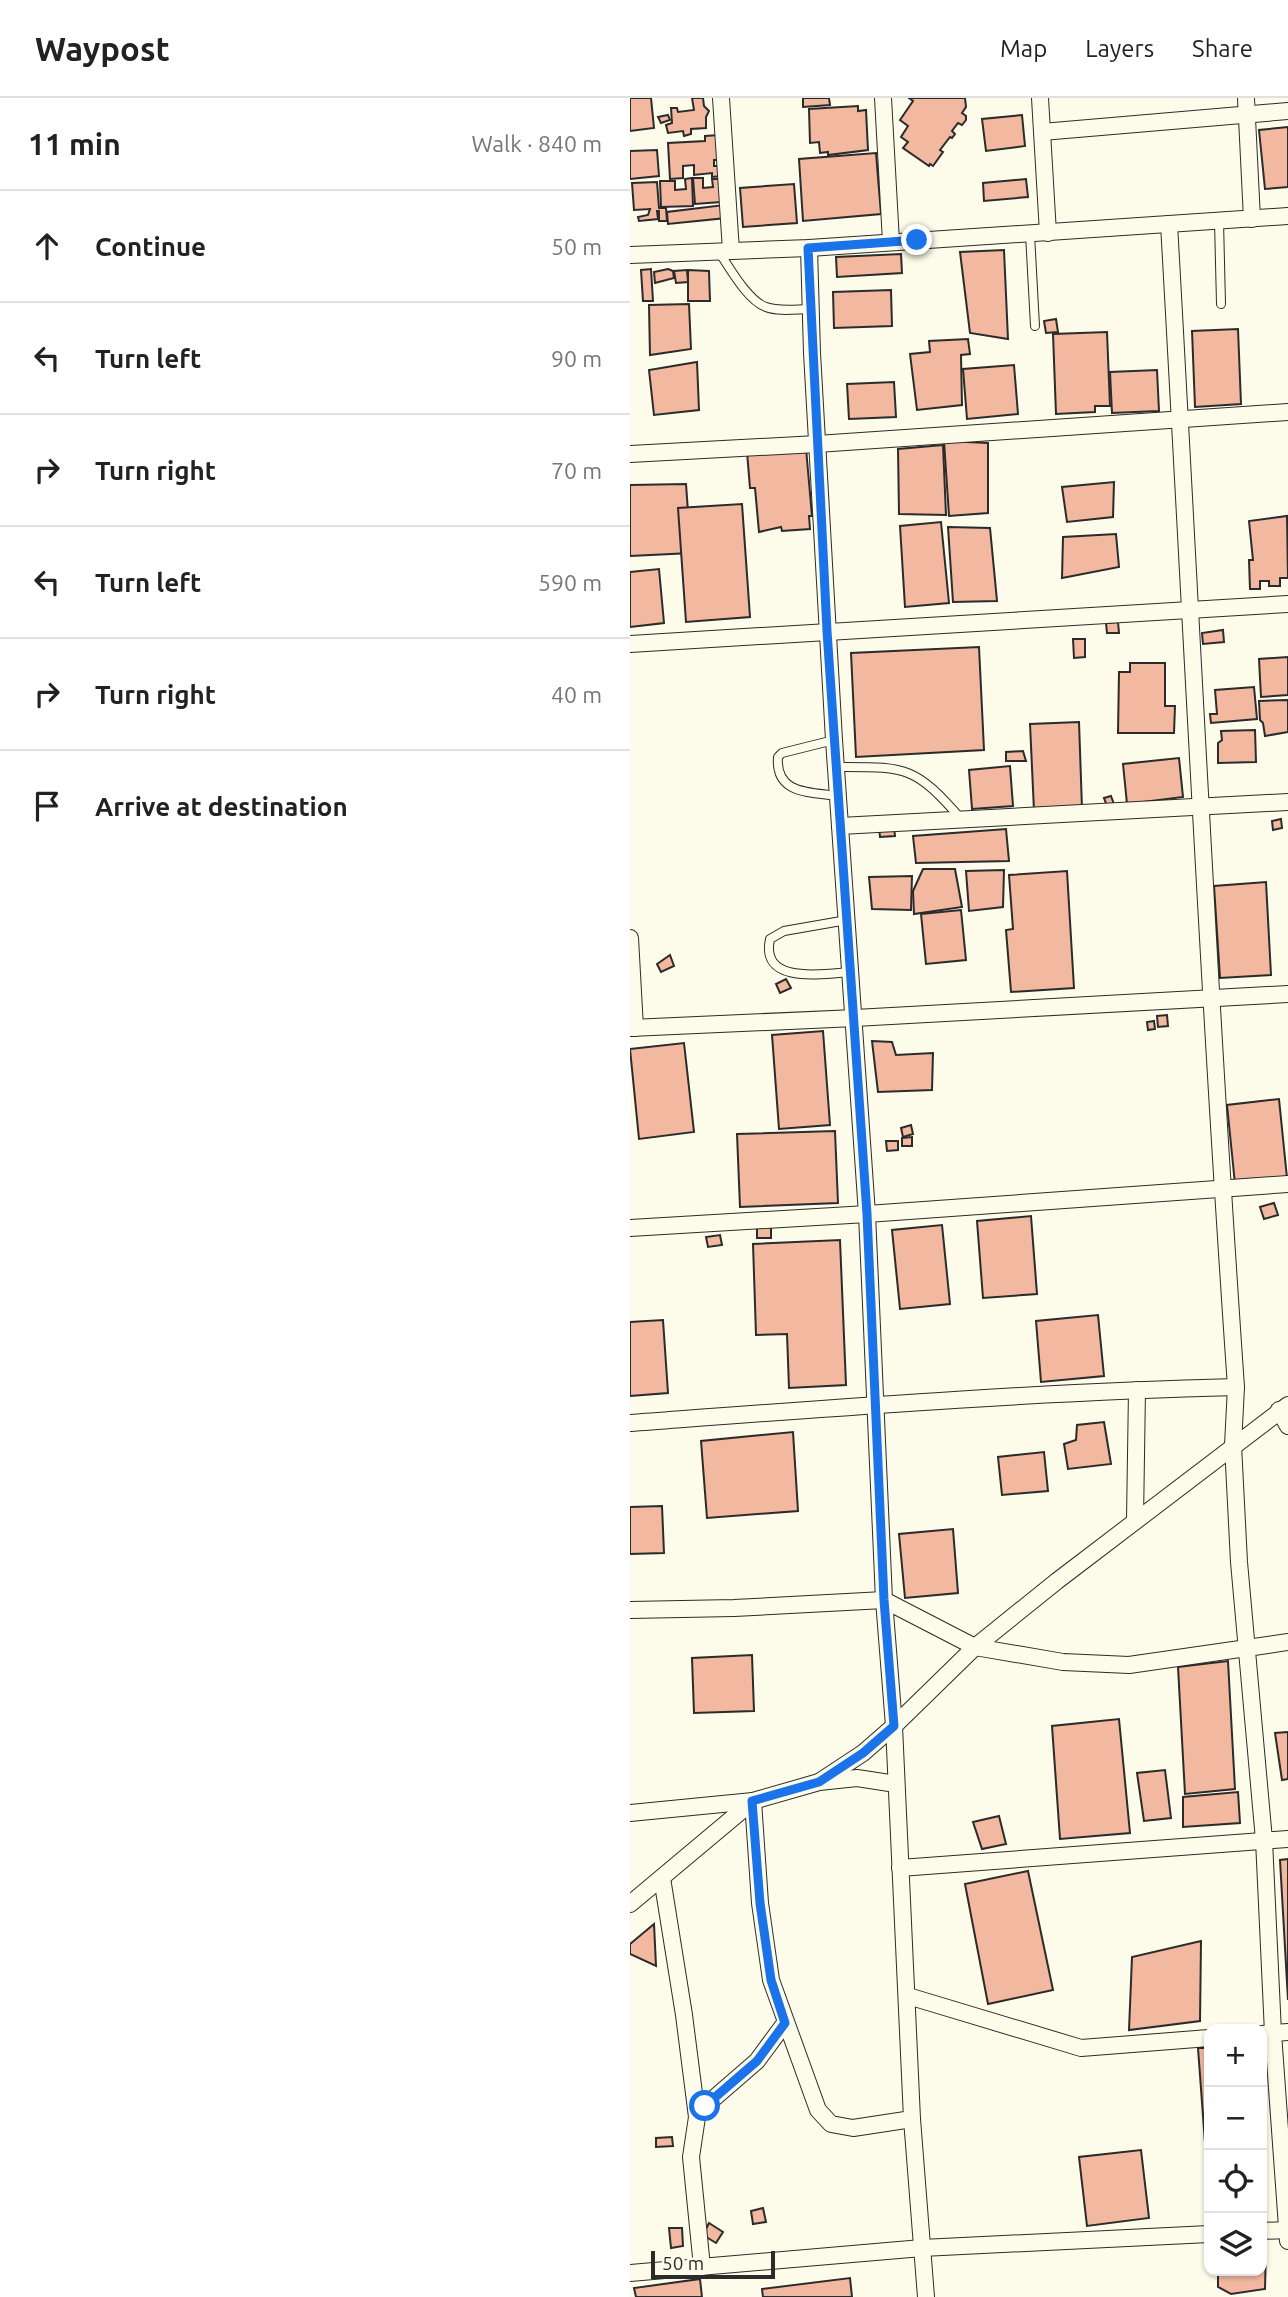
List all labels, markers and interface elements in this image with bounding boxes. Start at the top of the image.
text: Waypost [35,30,170,67]
text: Map [1000,35,1047,62]
text: Layers [1085,35,1154,62]
text: Share [1192,35,1253,62]
text: 11 min [28,127,121,161]
text: Walk · 840 m [471,131,602,156]
route end [901,224,932,255]
icon: ahead [28,227,66,265]
text: Continue [95,232,206,261]
text: 50 m [551,234,602,259]
icon: left [28,339,66,377]
text: Turn left [95,344,201,373]
text: 90 m [551,346,602,371]
icon: right [28,451,66,489]
text: Turn right [95,456,216,485]
text: 70 m [551,458,602,483]
icon: left [28,563,66,601]
text: Turn left [95,568,201,597]
text: 590 m [538,570,602,595]
icon: right [28,675,66,713]
text: Turn right [95,680,216,709]
text: 40 m [551,682,602,707]
icon: arrive [28,787,66,825]
text: Arrive at destination [95,792,348,821]
map controls [1204,2024,1267,2276]
button: + [1204,2024,1267,2087]
button: − [1204,2087,1267,2150]
route start [689,2090,720,2121]
button: locate [1204,2150,1267,2213]
button: layers [1204,2213,1267,2276]
scale bar [651,2248,775,2280]
text: 50 m [662,2252,704,2274]

